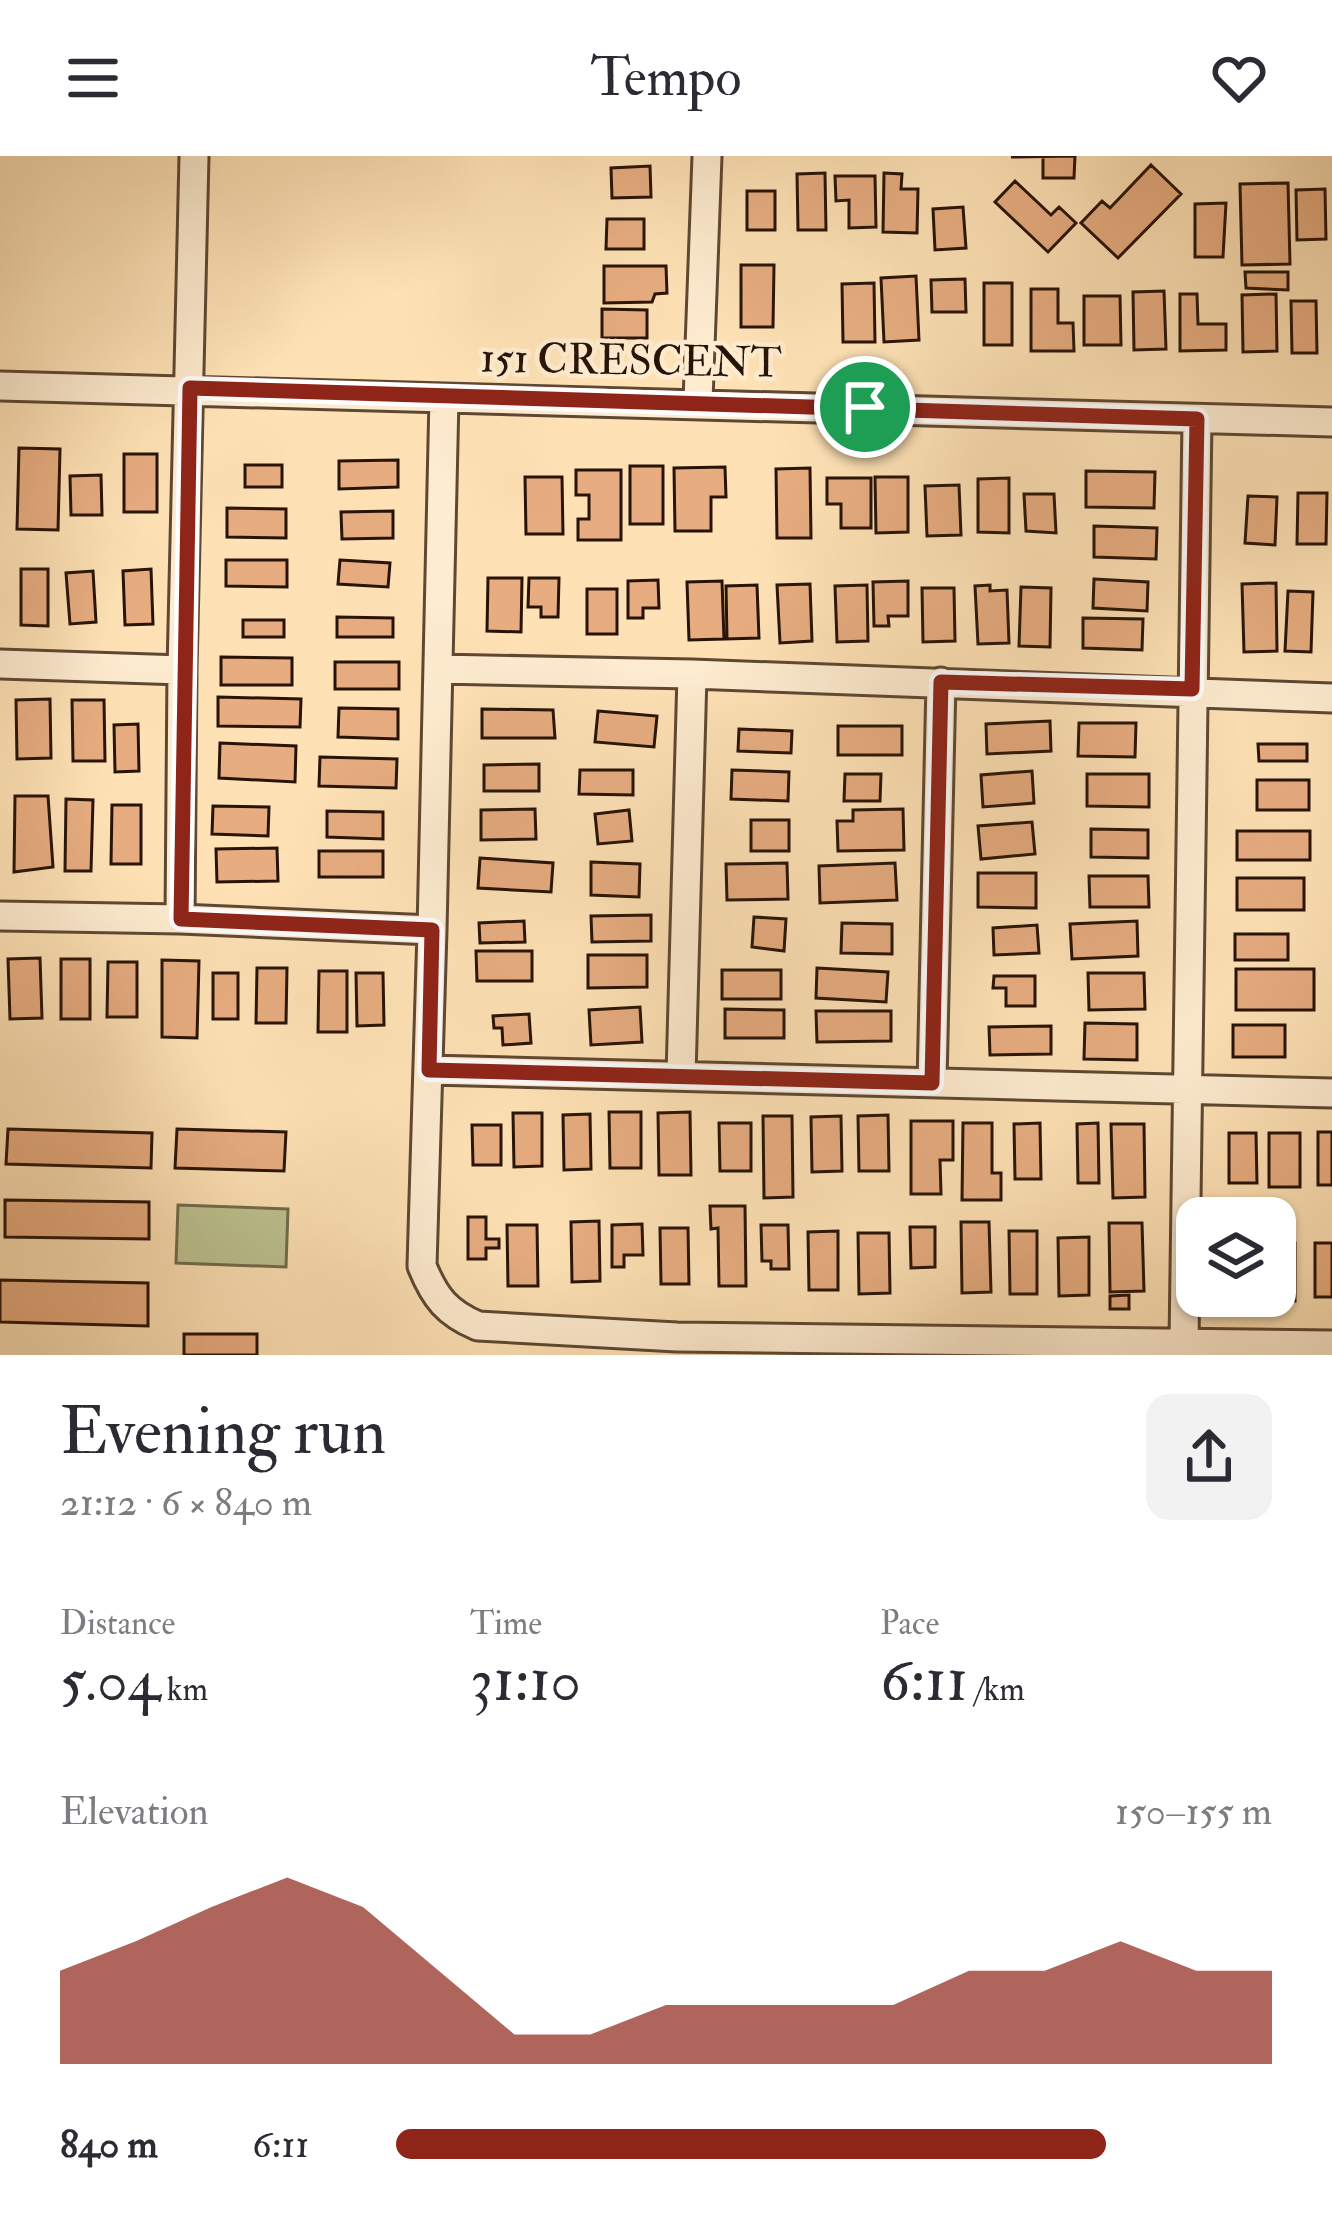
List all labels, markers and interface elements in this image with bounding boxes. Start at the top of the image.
text: Tempo [591,44,741,112]
icon: menu [60,45,126,111]
icon: heart [1206,45,1272,111]
street label: 151 CRESCENT [480,332,782,390]
pin [814,356,916,458]
icon: arrive [832,374,898,440]
map controls [1176,1197,1296,1317]
button: layers [1176,1197,1296,1317]
text: Evening run [60,1391,386,1474]
button: share [1146,1394,1272,1520]
text: 21:12 · 6 × 840 m [60,1478,312,1527]
text: Distance [60,1603,175,1644]
text: Time [470,1603,542,1644]
text: Pace [880,1603,939,1644]
text: 5.04 [60,1644,160,1719]
text: 31:10 [470,1644,581,1719]
text: 6:11 [880,1644,968,1719]
text: km [160,1669,208,1710]
text: /km [968,1669,1025,1710]
text: Elevation [60,1787,209,1836]
text: 150–155 m [1115,1787,1272,1836]
text: 840 m [60,2120,158,2169]
text: 6:11 [252,2120,309,2169]

